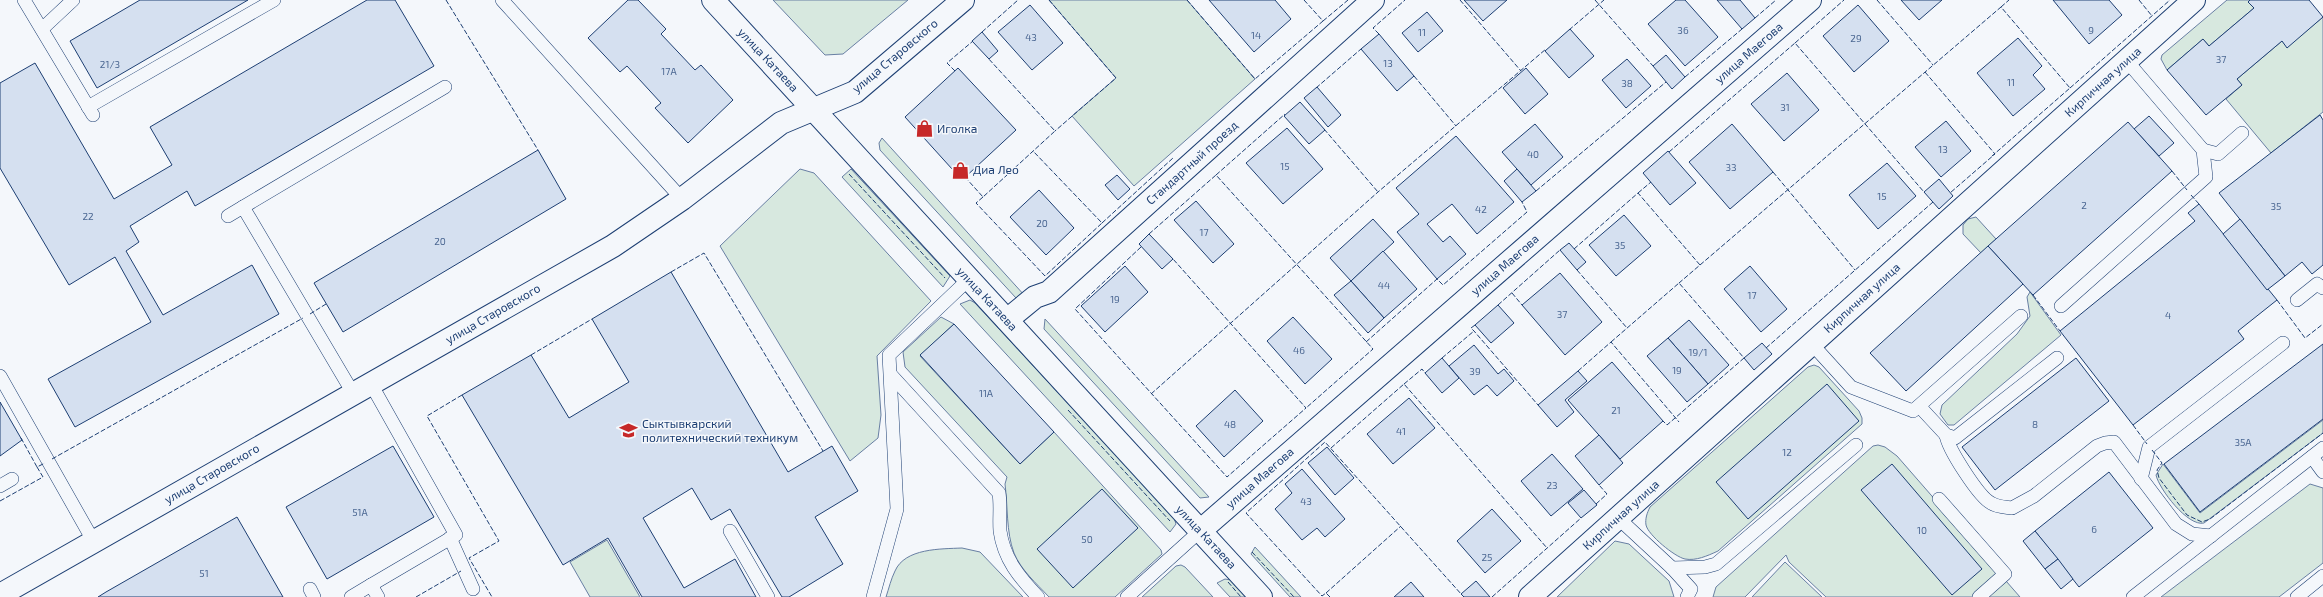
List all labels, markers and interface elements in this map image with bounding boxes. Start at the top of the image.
street label: улица Старовского [849,15,941,96]
street label: улица Маегова [1712,19,1786,86]
street label: улица Катаева [735,24,802,95]
house number: 36 [1677,24,1689,36]
house number: 9 [2088,24,2094,36]
house number: 11 [1418,26,1426,38]
house number: 14 [1251,29,1261,41]
house number: 43 [1025,31,1037,43]
house number: 29 [1850,32,1862,44]
street label: Кирпичная улица [2061,43,2144,120]
house number: 37 [2216,53,2226,65]
house number: 13 [1383,57,1393,69]
house number: 21/3 [100,58,120,70]
house number: 17А [661,65,677,77]
house number: 11 [2007,76,2015,88]
house number: 38 [1621,77,1633,89]
house number: 31 [1780,101,1790,113]
street label: Стандартный проезд [1143,117,1240,207]
shop icon: Иголка [914,119,934,139]
place label: Иголка [937,121,977,135]
house number: 13 [1938,143,1948,155]
house number: 40 [1527,148,1539,160]
shop icon: Диа Лео [950,160,970,180]
house number: 15 [1280,160,1290,172]
house number: 33 [1725,161,1737,173]
place label: Диа Лео [973,162,1019,176]
house number: 15 [1877,190,1887,202]
house number: 2 [2081,199,2087,211]
house number: 35 [2271,200,2281,212]
house number: 42 [1475,203,1487,215]
house number: 22 [82,210,94,222]
house number: 20 [1036,217,1048,229]
house number: 17 [1199,226,1209,238]
street label: улица Маегова [1468,231,1542,298]
house number: 20 [434,235,446,247]
house number: 35 [1615,239,1625,251]
street label: Кирпичная улица [1820,259,1903,336]
street label: улица Катаева [954,263,1021,334]
house number: 44 [1378,279,1390,291]
street label: улица Старовского [442,280,543,347]
house number: 17 [1747,289,1757,301]
house number: 19 [1110,293,1120,305]
house number: 37 [1557,308,1567,320]
house number: 4 [2165,309,2171,321]
house number: 46 [1293,344,1305,356]
house number: 19/1 [1689,346,1707,358]
house number: 19 [1672,364,1682,376]
house number: 39 [1469,365,1481,377]
house number: 11А [979,387,994,399]
house number: 21 [1611,404,1621,416]
place label: Сыктывкарский политехнический техникум [642,416,798,445]
house number: 48 [1224,418,1236,430]
house number: 8 [2032,418,2038,430]
school or university icon: Сыктывкарский политехнический техникум [619,421,639,441]
house number: 41 [1396,425,1406,437]
house number: 35А [2234,436,2252,448]
street label: улица Старовского [161,440,262,507]
street label: улица Маегова [1223,444,1297,511]
house number: 12 [1782,446,1792,458]
street label: Кирпичная улица [1579,476,1662,553]
house number: 23 [1546,479,1558,491]
house number: 43 [1300,495,1312,507]
street label: улица Катаева [1173,501,1240,572]
house number: 51А [352,506,369,518]
house number: 6 [2091,523,2097,535]
house number: 10 [1917,524,1927,536]
house number: 50 [1081,533,1093,545]
house number: 25 [1482,551,1492,563]
house number: 51 [199,567,209,579]

